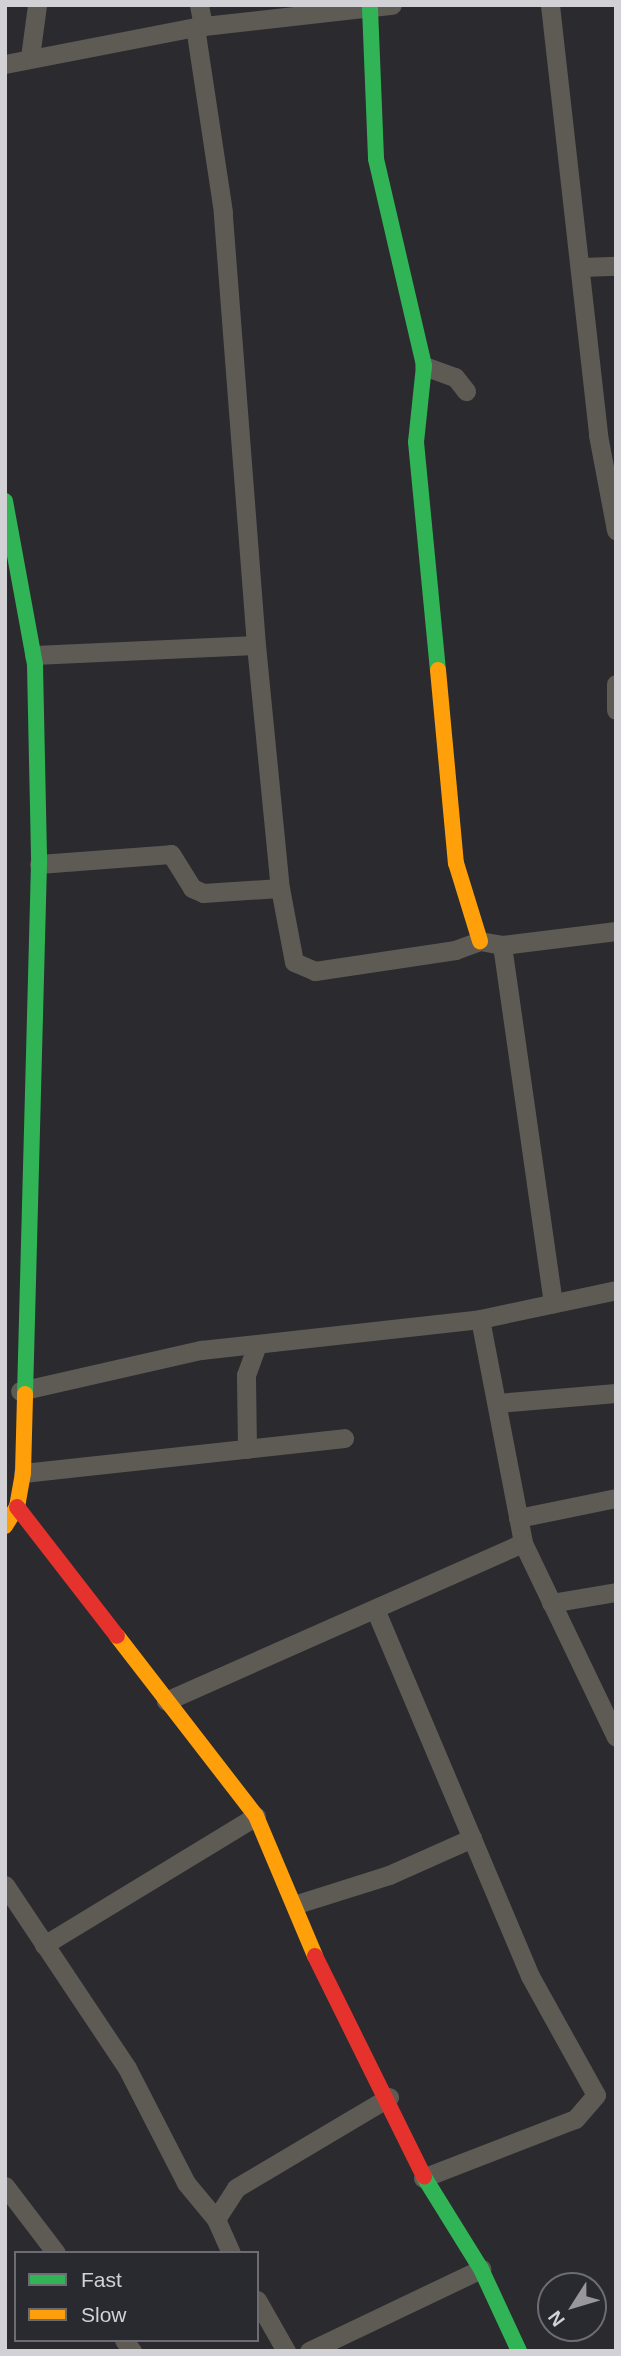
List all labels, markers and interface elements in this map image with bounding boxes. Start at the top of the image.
legend [14,2251,259,2342]
text: Fast [81,2268,122,2291]
north arrow [537,2272,607,2342]
text: Slow [81,2303,127,2326]
text: N [544,2307,569,2331]

